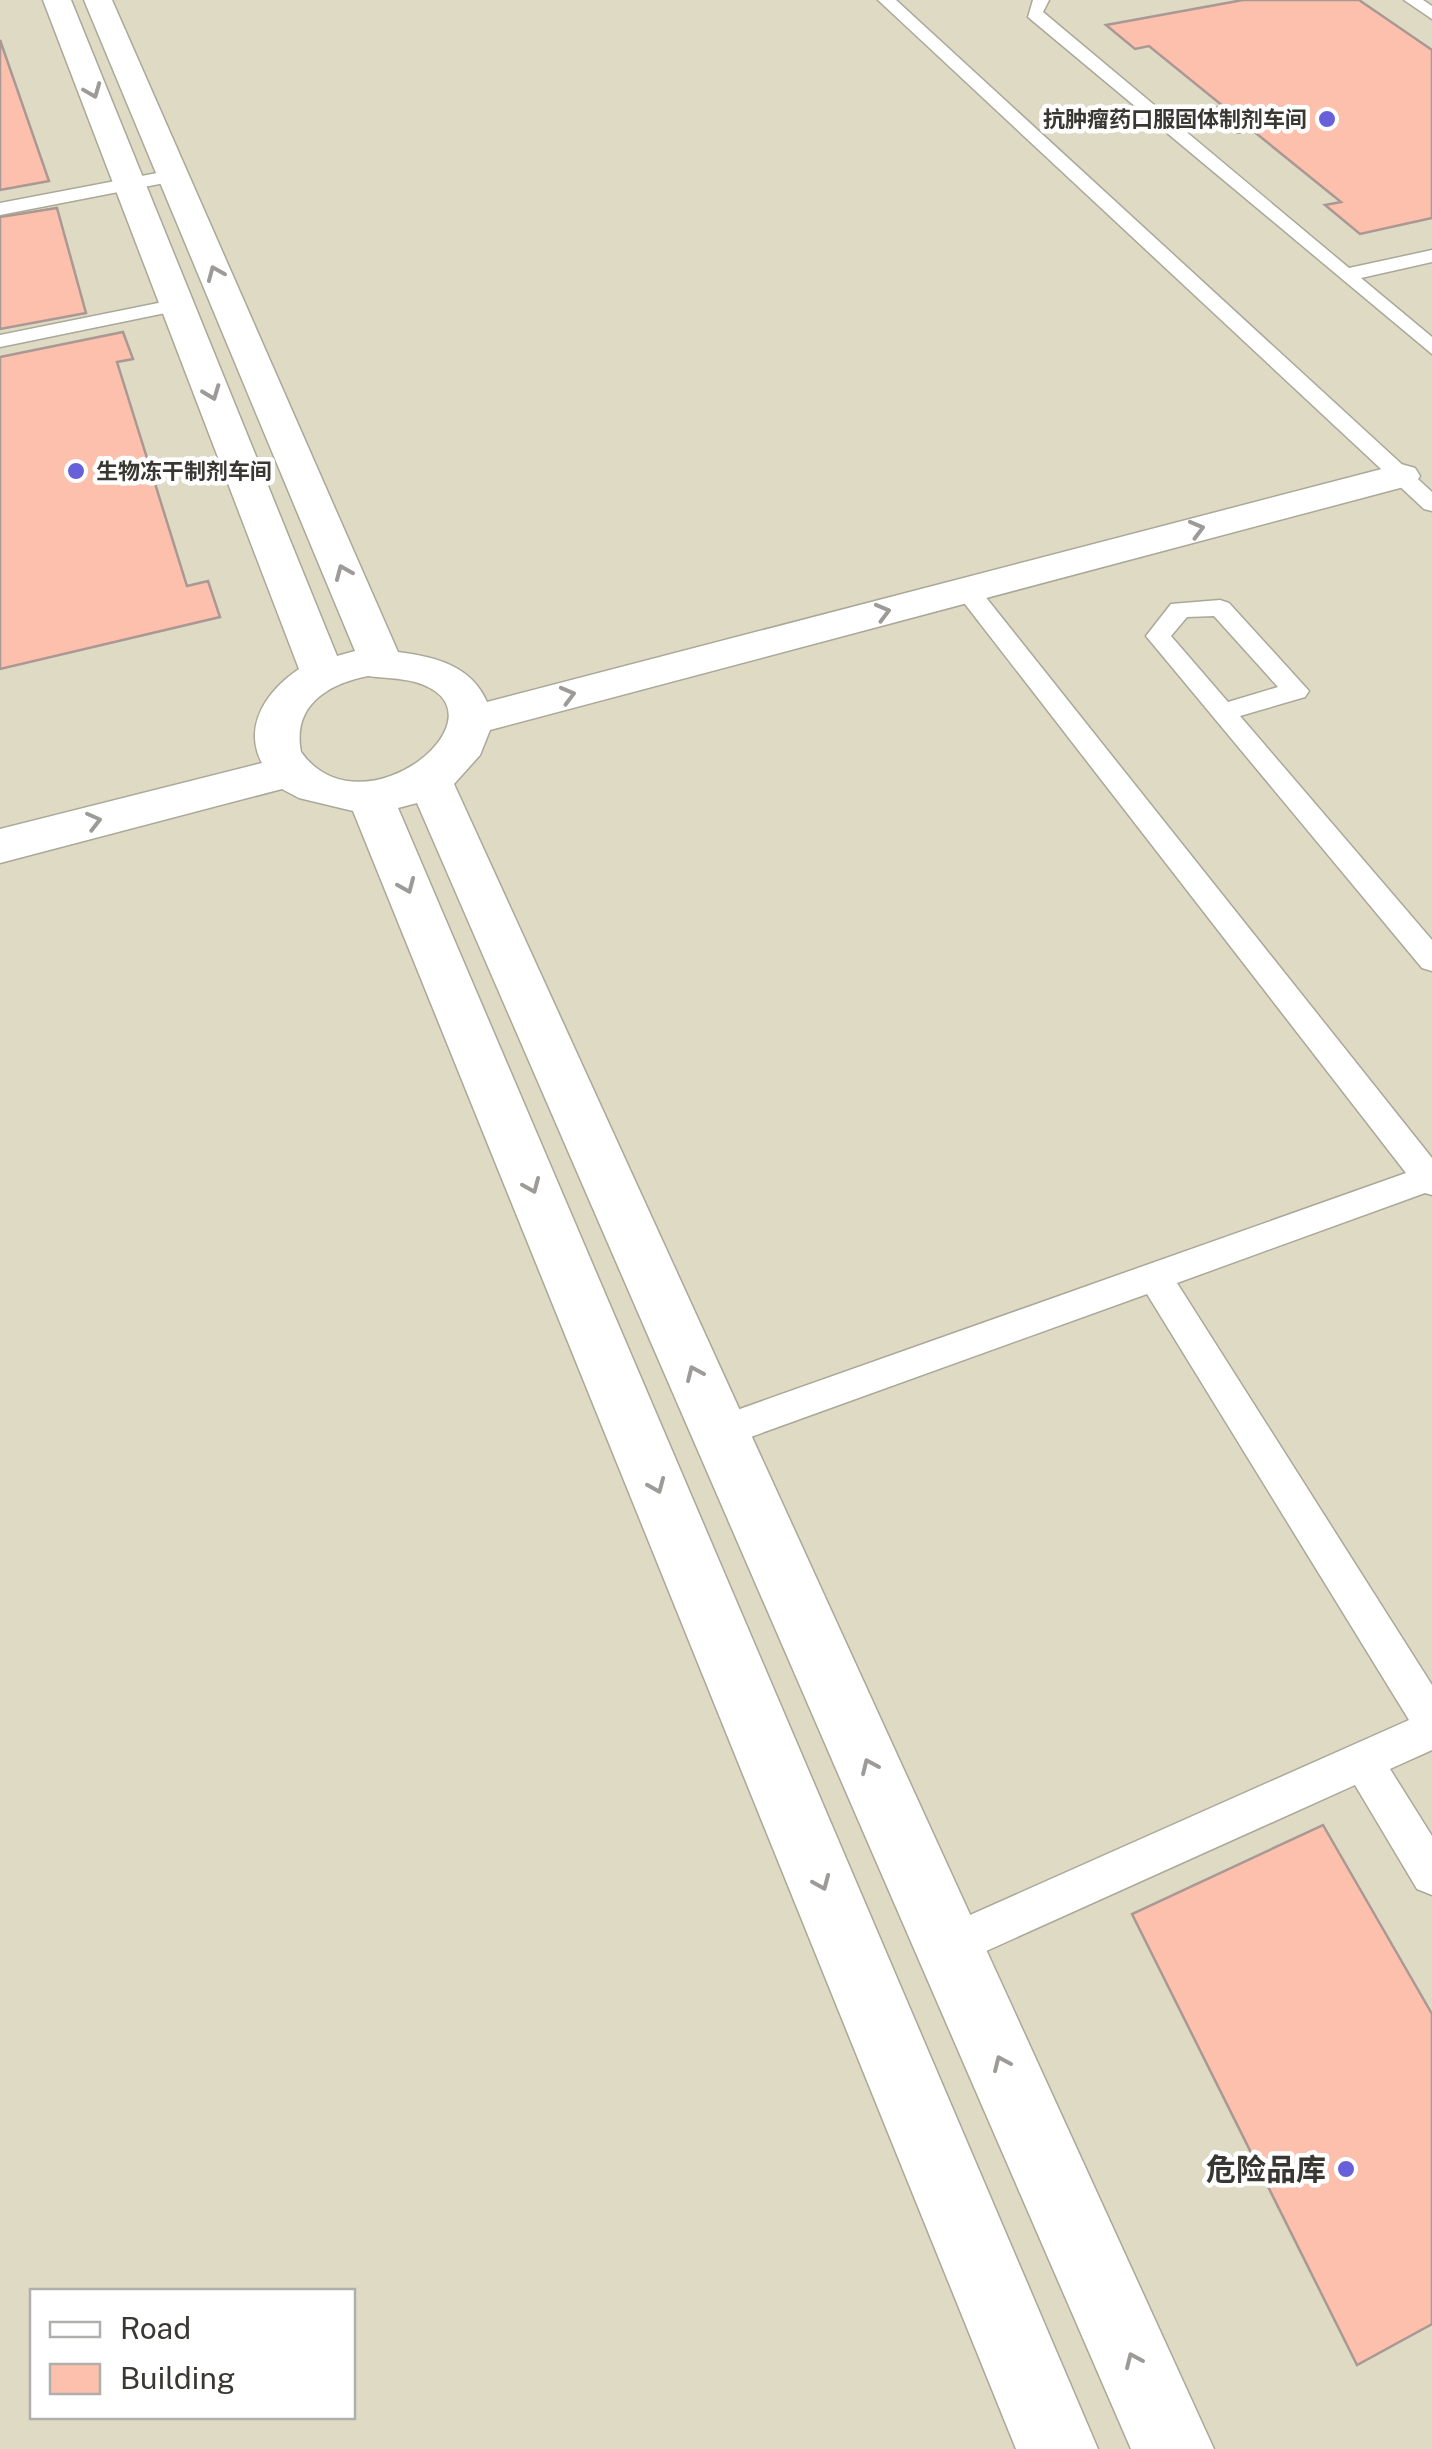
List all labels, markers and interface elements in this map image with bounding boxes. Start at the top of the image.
one-way arrow [81,81,101,98]
place label: 抗肿瘤药口服固体制剂车间 [1043,106,1307,132]
marker: 抗肿瘤药口服固体制剂车间 [1316,108,1338,130]
one-way arrow [207,266,227,284]
one-way arrow [201,383,221,401]
place label: 生物冻干制剂车间 [96,458,272,484]
marker: 生物冻干制剂车间 [65,460,87,482]
one-way arrow [1188,520,1205,541]
one-way arrow [335,564,355,582]
one-way arrow [874,603,891,624]
one-way arrow [559,685,576,706]
one-way arrow [85,812,102,833]
one-way arrow [396,876,416,894]
one-way arrow [520,1176,540,1194]
one-way arrow [686,1365,706,1383]
one-way arrow [645,1477,665,1494]
one-way arrow [861,1758,881,1776]
one-way arrow [810,1874,830,1891]
one-way arrow [993,2055,1013,2073]
place label: 危险品库 [1206,2151,1326,2187]
marker: 危险品库 [1335,2158,1357,2180]
legend [30,2289,355,2419]
text: Road [120,2310,191,2346]
one-way arrow [1125,2352,1145,2370]
text: Building [120,2360,235,2396]

